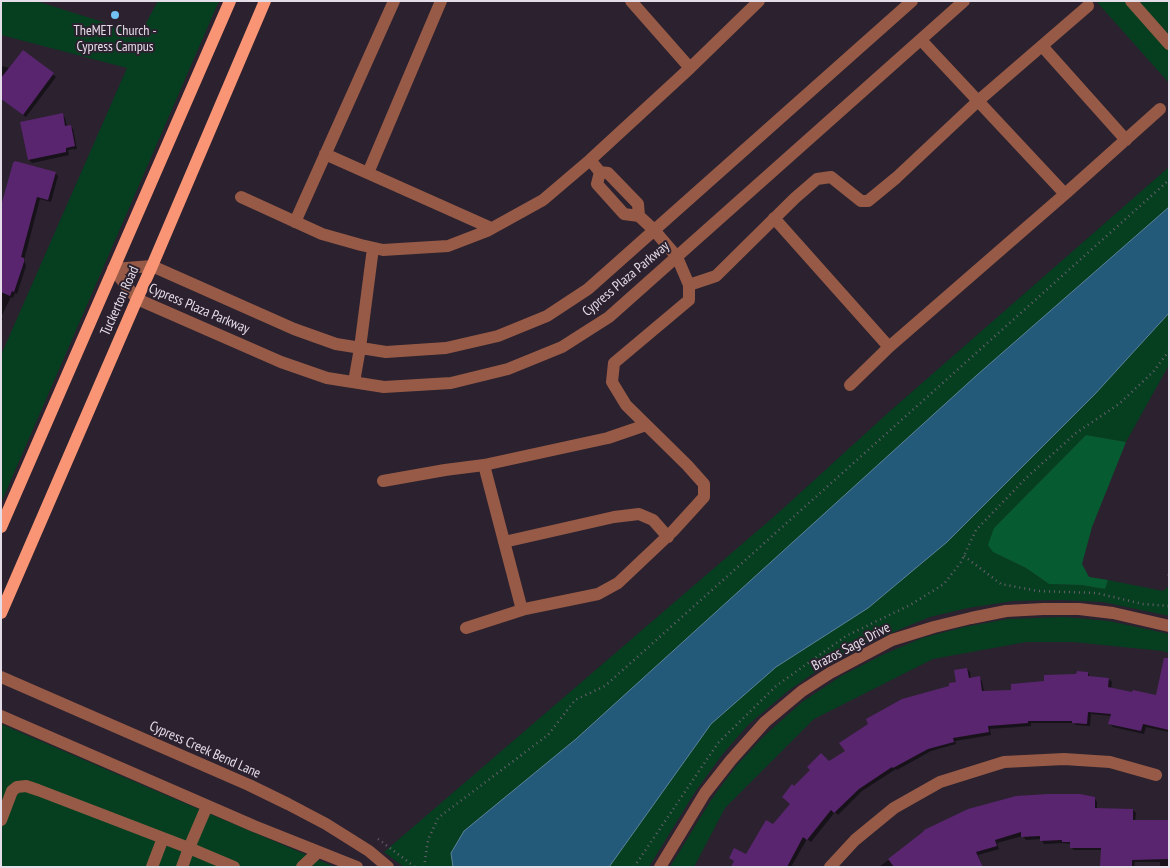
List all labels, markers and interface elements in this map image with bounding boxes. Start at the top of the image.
marker: TheMET Church - Cypress Campus [109,9,121,21]
place label: TheMET Church - Cypress Campus [73,23,157,56]
street label: Cypress Plaza Parkway [579,238,673,320]
street label: Tuckerton Road [97,264,143,338]
street label: Cypress Plaza Parkway [146,280,252,338]
street label: Brazos Sage Drive [809,619,893,675]
street label: Cypress Creek Bend Lane [147,718,263,782]

